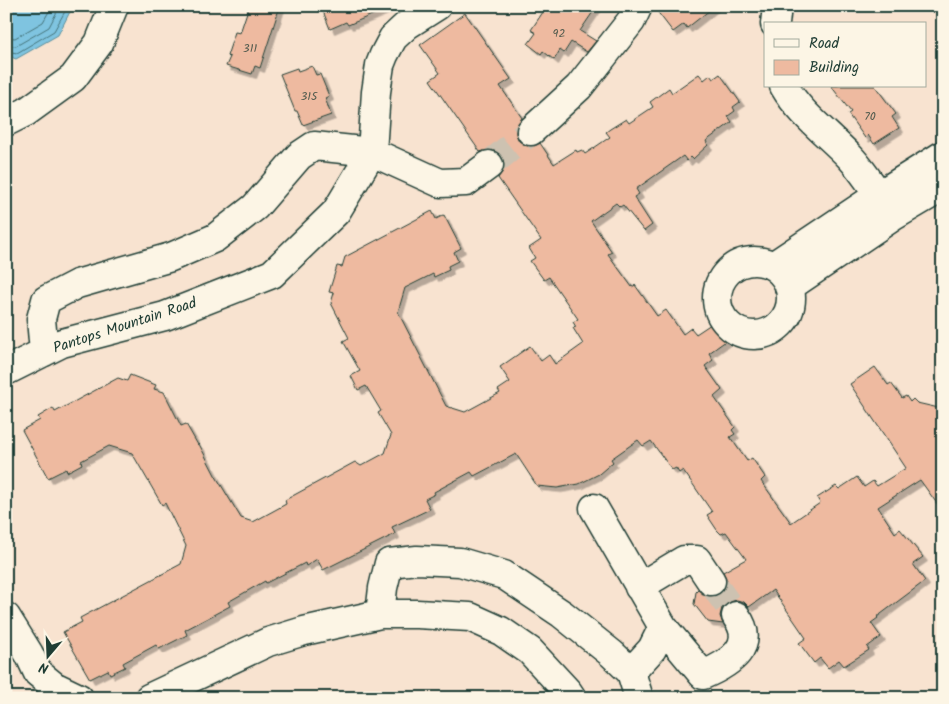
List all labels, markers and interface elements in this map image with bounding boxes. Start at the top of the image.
legend [764,22,926,88]
house number: 92 [553,24,565,43]
text: Road [809,32,840,56]
house number: 311 [243,39,257,58]
text: Building [809,56,859,80]
house number: 315 [300,87,319,106]
house number: 70 [864,107,876,126]
street label: Pantops Mountain Road [50,291,200,361]
north arrow [22,632,72,682]
text: N [36,655,52,679]

